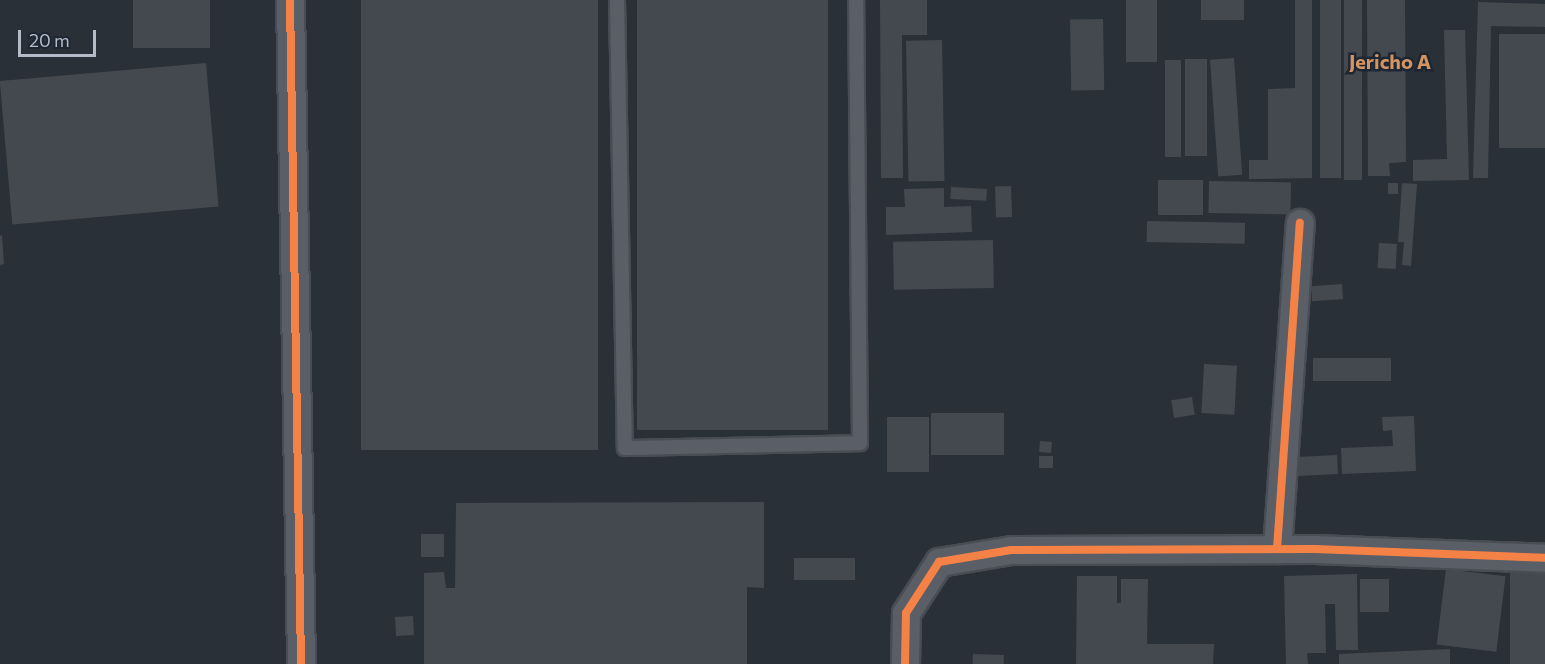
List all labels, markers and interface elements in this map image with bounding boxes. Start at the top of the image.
scale bar [21,18,99,56]
text: 20 m [29,29,70,51]
district label: Jericho A [1349,49,1431,73]

